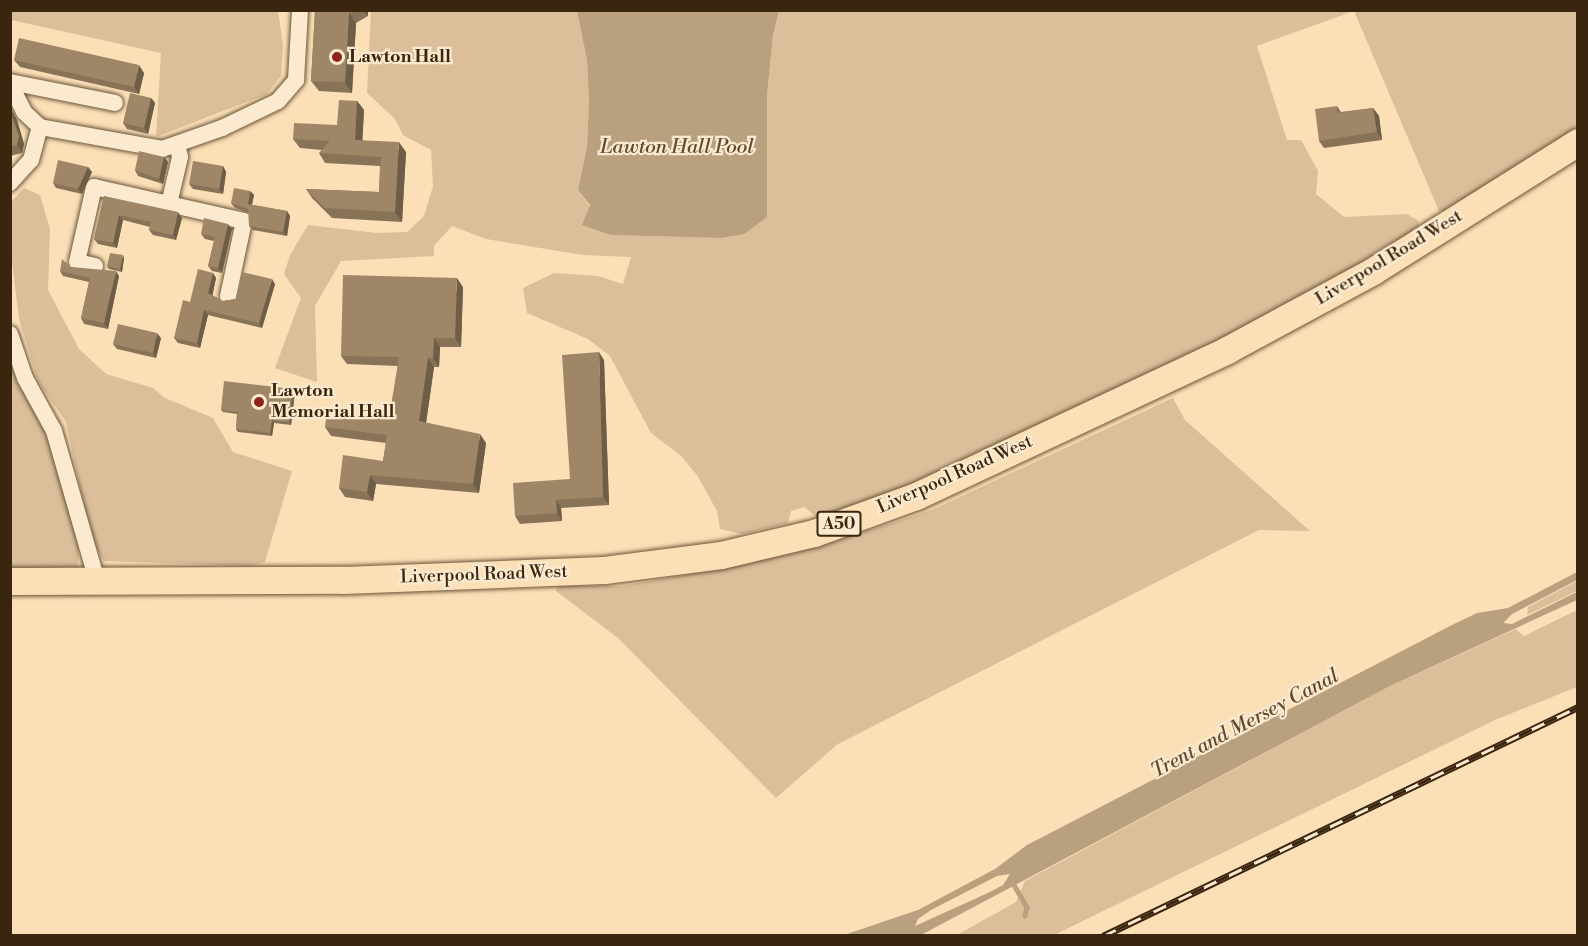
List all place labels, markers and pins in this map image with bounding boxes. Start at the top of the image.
place label: Lawton Hall [349,46,451,68]
marker: Lawton Hall [330,50,344,64]
place label: Lawton Memorial Hall [271,381,394,424]
marker: Lawton Memorial Hall [252,395,266,409]

